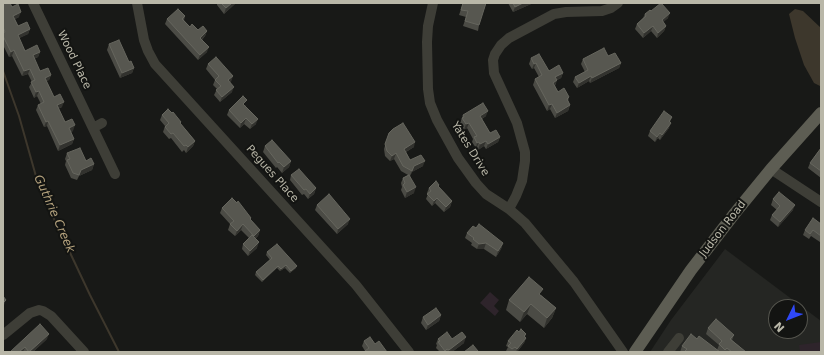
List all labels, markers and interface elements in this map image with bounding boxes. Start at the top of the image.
street label: Wood Place [54,29,94,91]
street label: Yates Drive [448,119,492,179]
street label: Pegues Place [243,143,301,205]
water label: Guthrie Creek [30,173,78,255]
street label: Judson Road [697,198,749,260]
north arrow [768,299,808,339]
text: N [772,319,787,335]

